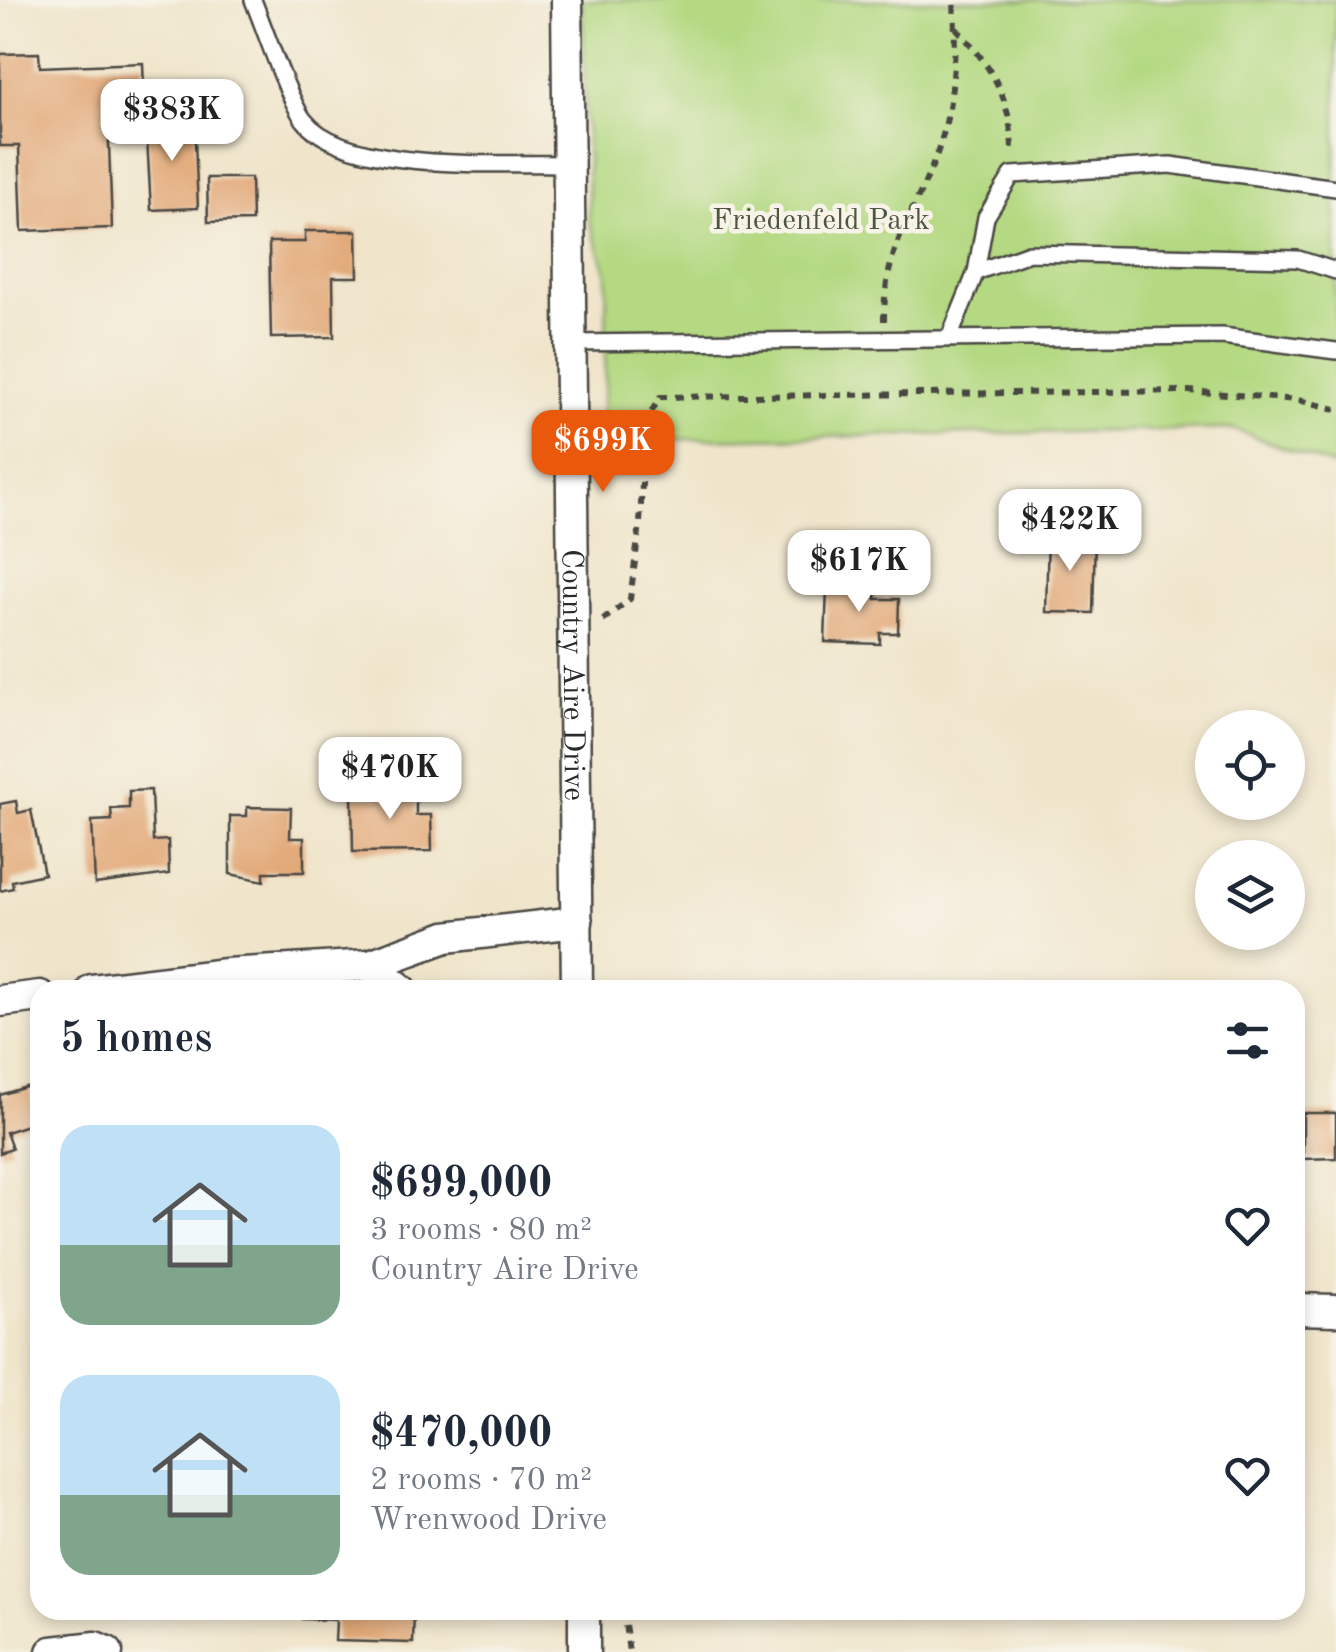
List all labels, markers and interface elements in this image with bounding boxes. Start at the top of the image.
pin: $383K [102,79,242,164]
text: $383K [123,95,221,127]
park label: Friedenfeld Park [712,206,930,236]
pin: $699K [533,410,673,495]
text: $699K [554,426,652,458]
pin: $422K [1000,489,1140,574]
text: $422K [1021,505,1119,537]
pin: $617K [789,530,929,615]
text: $617K [810,546,908,578]
street label: Country Aire Drive [556,549,588,801]
map controls [1195,710,1305,950]
button: locate [1195,710,1305,820]
pin: $470K [320,737,460,822]
text: $470K [341,753,439,785]
button: layers [1195,840,1305,950]
icon: filters [1220,1013,1275,1068]
text: 5 homes [60,1019,212,1061]
text: $699,000 [370,1164,552,1206]
icon: home [140,1165,260,1285]
icon: heart [1220,1198,1275,1253]
text: 3 rooms · 80 m² [370,1215,592,1247]
text: Country Aire Drive [370,1255,639,1287]
text: $470,000 [370,1414,552,1456]
icon: home [140,1415,260,1535]
icon: heart [1220,1448,1275,1503]
text: 2 rooms · 70 m² [370,1465,592,1497]
text: Wrenwood Drive [370,1505,607,1537]

